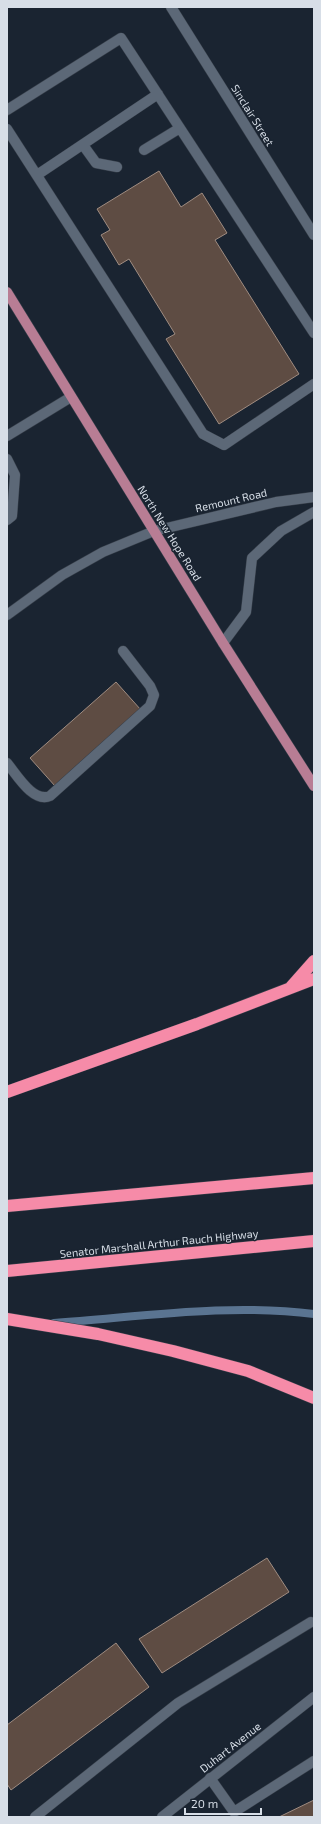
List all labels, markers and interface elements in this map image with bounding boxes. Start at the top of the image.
street label: Sinclair Street [229,82,277,148]
street label: North New Hope Road [135,483,205,583]
street label: Remount Road [194,485,268,515]
street label: Senator Marshall Arthur Rauch Highway [59,1226,259,1260]
street label: Duhart Avenue [197,1719,263,1775]
scale bar [185,1790,261,1816]
text: 20 m [191,1796,218,1810]

